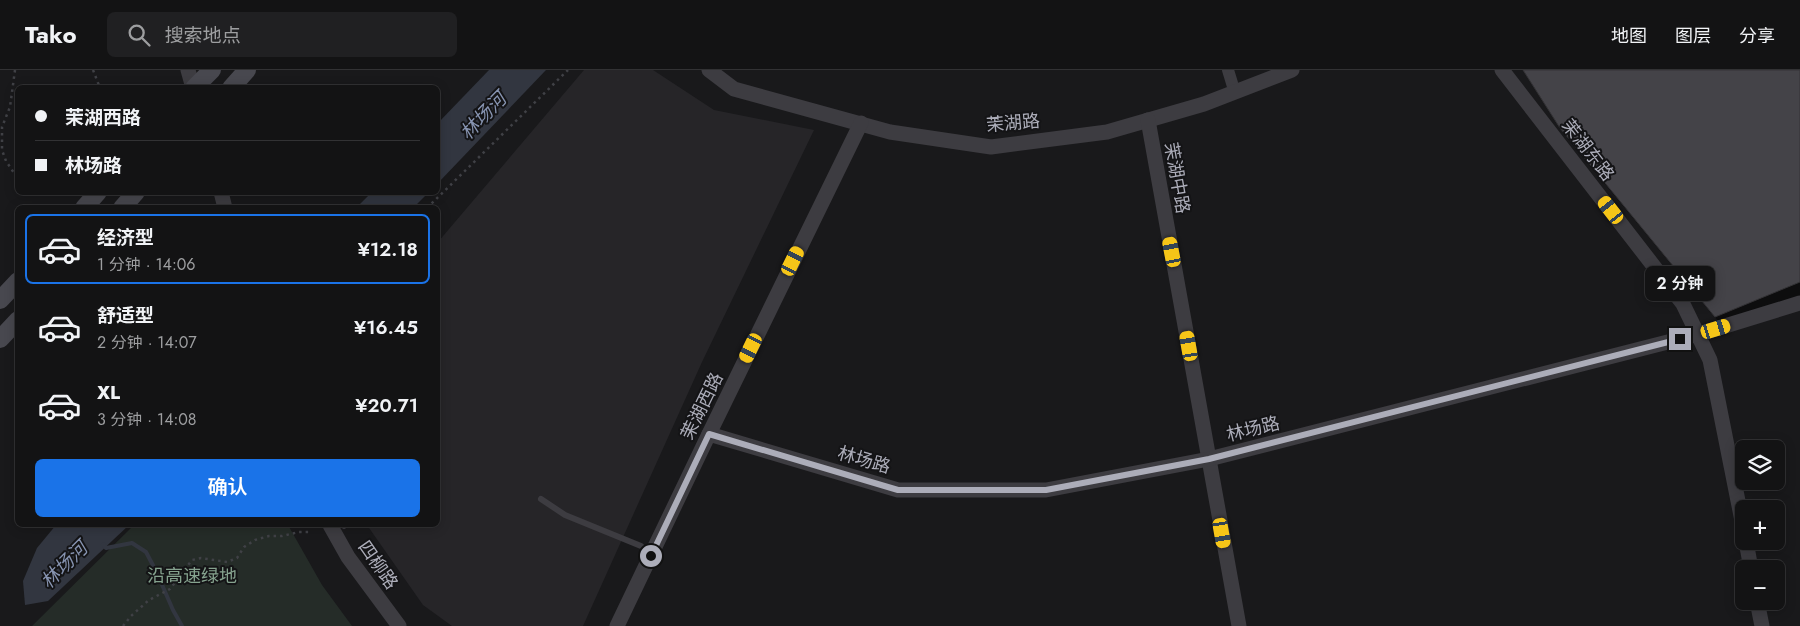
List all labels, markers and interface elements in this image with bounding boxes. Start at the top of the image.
search box [107,12,457,57]
text: Tako [25,17,77,52]
icon: search [125,21,153,49]
text: 搜索地点 [165,22,241,49]
text: 地图 [1611,23,1647,49]
text: 图层 [1675,23,1711,49]
text: 分享 [1739,23,1775,49]
water label: 林场河 [453,83,515,146]
text: 茉湖西路 [65,104,141,131]
street label: 茉湖路 [985,108,1041,138]
street label: 茉湖东路 [1556,114,1620,186]
street label: 茉湖中路 [1158,140,1196,216]
text: 林场路 [65,152,122,179]
car [1595,194,1626,226]
text: 经济型 [97,224,154,251]
icon: car [37,227,82,272]
text: ¥12.18 [358,236,418,263]
car [1161,236,1182,268]
car [779,244,806,278]
text: 1 分钟 · 14:06 [97,253,196,276]
callout: 2 分钟 [1645,266,1715,302]
text: 2 分钟 [1657,272,1703,295]
text: 舒适型 [97,302,154,329]
icon: car [37,305,82,350]
text: ¥16.45 [354,314,418,341]
car [1699,317,1732,341]
route end [1669,328,1691,350]
car [1179,330,1198,362]
text: 2 分钟 · 14:07 [97,331,197,354]
car [737,331,764,365]
street label: 茉湖西路 [675,368,729,444]
text: XL [97,379,120,406]
icon: car [37,383,82,428]
text: ¥20.71 [355,392,418,419]
text: 3 分钟 · 14:08 [97,408,197,431]
street label: 林场路 [1224,410,1282,448]
street label: 林场路 [834,440,894,480]
map controls [1735,440,1785,610]
button: layers [1735,440,1785,490]
button: 确认 [35,459,420,517]
button: + [1735,500,1785,550]
car [1212,517,1231,549]
water label: 林场河 [34,532,97,595]
street label: 四柳路 [352,535,404,595]
route start [640,545,662,567]
button: − [1735,560,1785,610]
park label: 沿高速绿地 [147,563,237,589]

